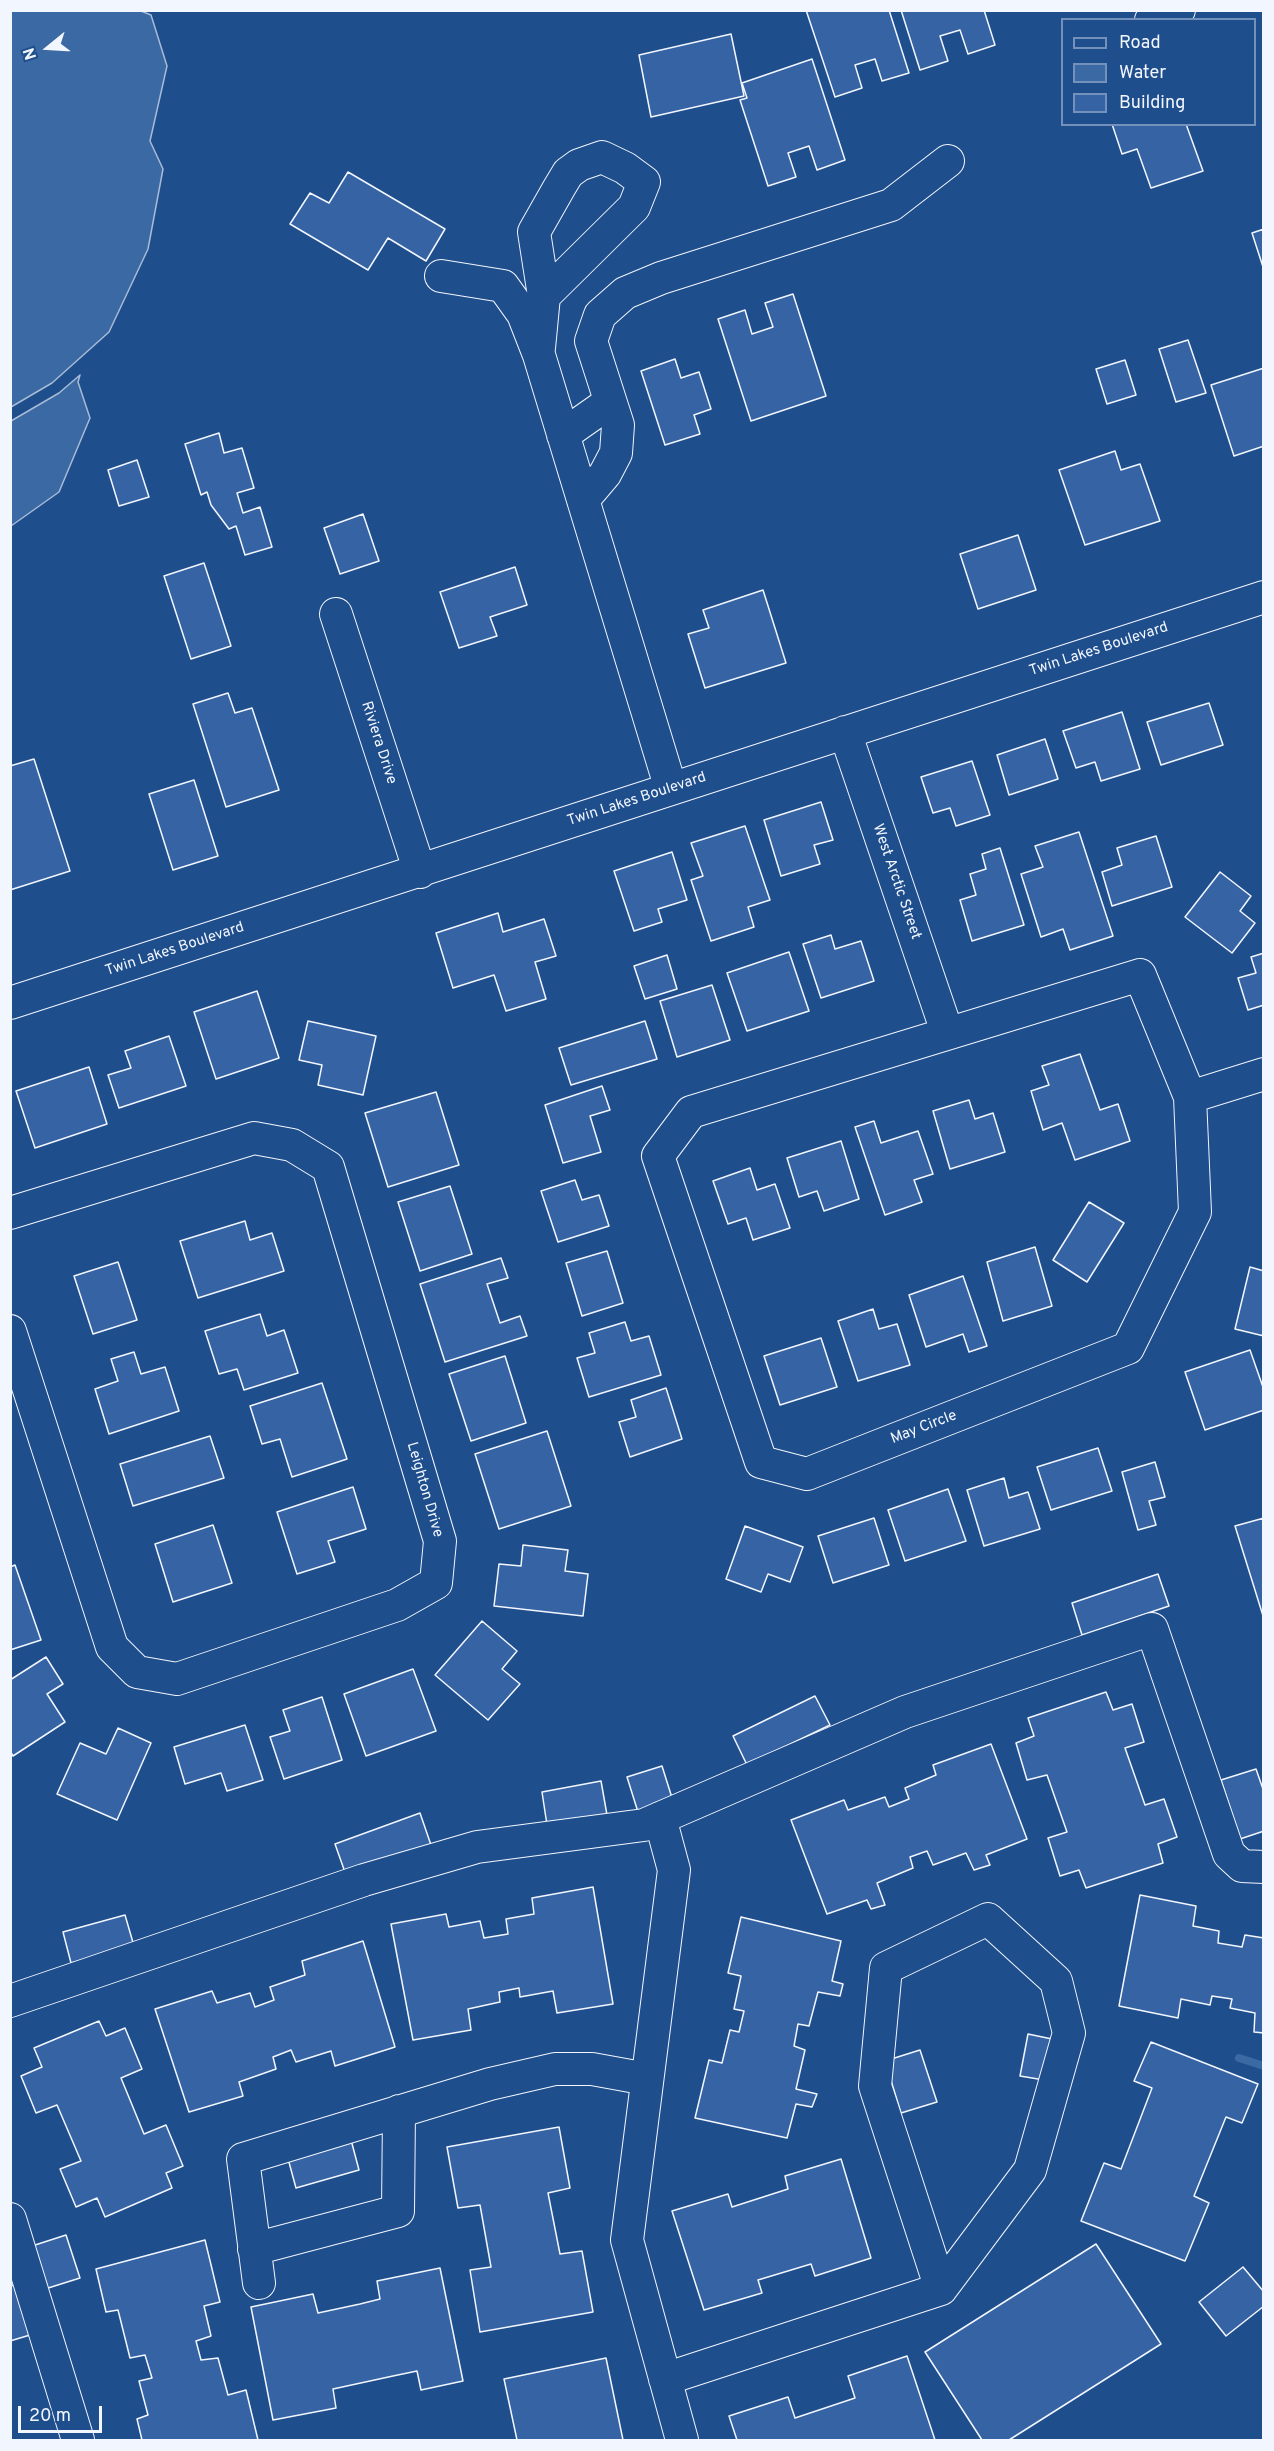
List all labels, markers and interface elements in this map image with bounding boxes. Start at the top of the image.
north arrow [18,18,78,78]
legend [1061,18,1256,126]
text: Road [1119,32,1161,55]
text: N [20,45,42,62]
text: Water [1119,62,1166,85]
text: Building [1119,92,1185,115]
street label: Twin Lakes Boulevard [1027,619,1171,681]
street label: Riviera Drive [356,699,400,787]
street label: Twin Lakes Boulevard [565,769,709,831]
street label: West Arctic Street [868,822,924,942]
street label: Twin Lakes Boulevard [103,919,247,981]
street label: May Circle [888,1407,960,1449]
street label: Leighton Drive [402,1440,446,1540]
scale bar [21,2394,105,2432]
text: 20 m [29,2405,71,2428]

